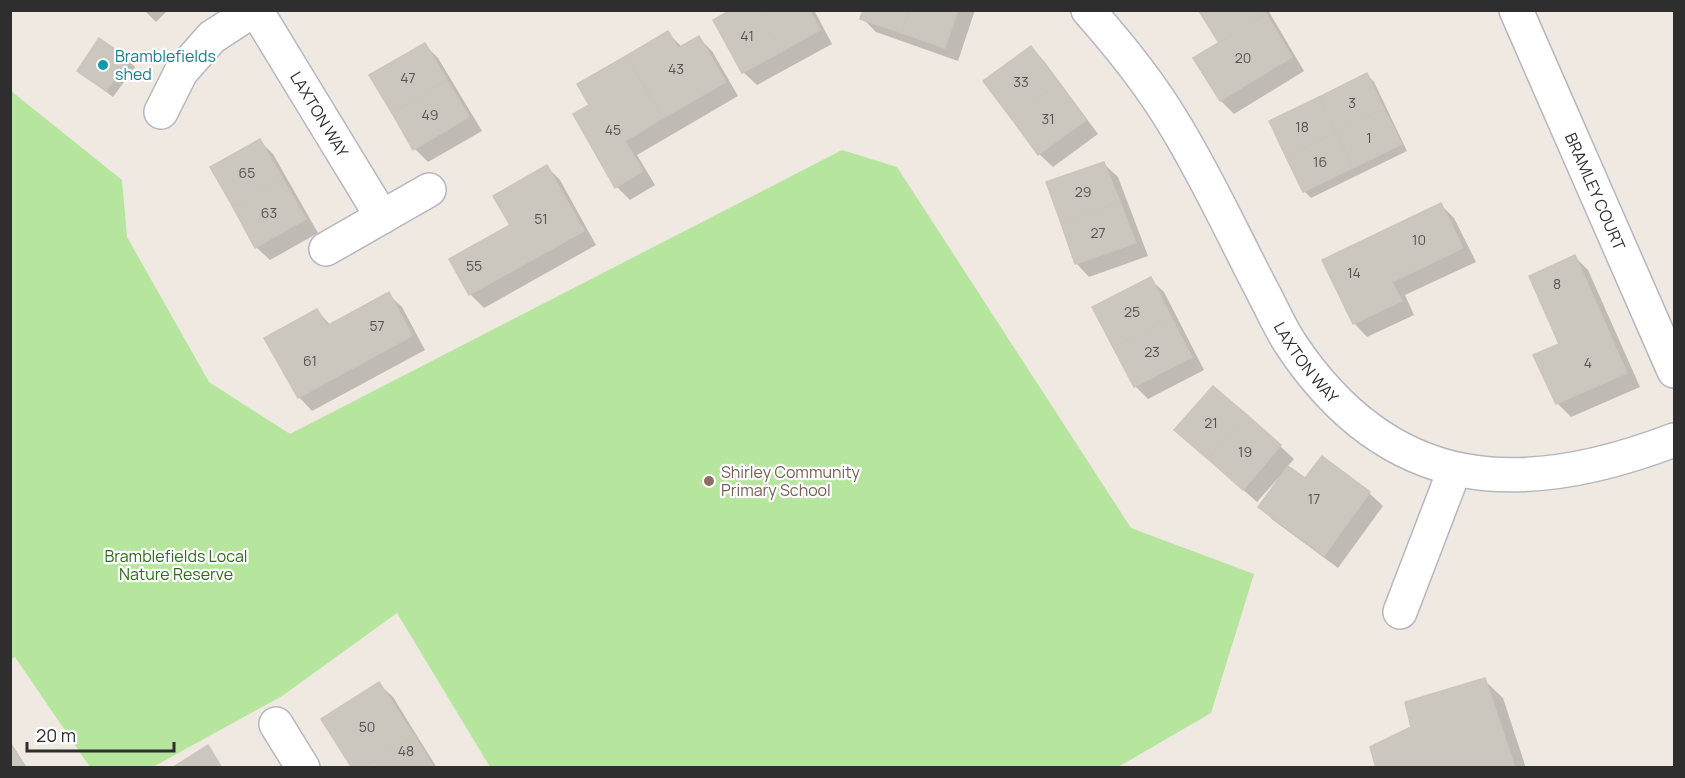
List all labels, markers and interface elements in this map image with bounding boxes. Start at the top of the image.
house number: 41 [740,26,754,45]
place label: Bramblefields shed [115,45,216,85]
house number: 20 [1235,48,1251,67]
marker: Bramblefields shed [96,58,110,72]
house number: 43 [668,59,684,78]
street label: LAXTON WAY [285,68,354,161]
house number: 47 [400,68,416,87]
house number: 33 [1013,72,1029,91]
house number: 3 [1348,93,1356,112]
house number: 49 [422,105,438,124]
house number: 31 [1041,109,1055,128]
house number: 18 [1295,117,1309,136]
house number: 45 [605,120,621,139]
house number: 1 [1366,128,1372,147]
street label: BRAMLEY COURT [1560,129,1631,254]
house number: 16 [1313,152,1327,171]
house number: 65 [239,163,255,182]
house number: 29 [1075,182,1091,201]
house number: 63 [261,203,277,222]
house number: 51 [534,209,548,228]
house number: 27 [1090,223,1106,242]
house number: 10 [1412,230,1426,249]
house number: 55 [466,256,482,275]
house number: 14 [1347,263,1361,282]
house number: 8 [1553,274,1561,293]
house number: 25 [1124,302,1140,321]
house number: 57 [369,316,385,335]
street label: LAXTON WAY [1269,318,1344,408]
house number: 23 [1144,342,1160,361]
house number: 61 [303,351,317,370]
house number: 4 [1584,353,1592,372]
house number: 21 [1204,413,1218,432]
house number: 19 [1238,442,1252,461]
place label: Shirley Community Primary School [721,461,860,501]
marker: Shirley Community Primary School [702,474,716,488]
house number: 17 [1308,489,1320,508]
park label: Bramblefields Local Nature Reserve [104,545,248,585]
scale bar [27,715,174,753]
house number: 50 [359,717,375,736]
text: 20 m [36,723,76,747]
house number: 48 [398,741,414,760]

